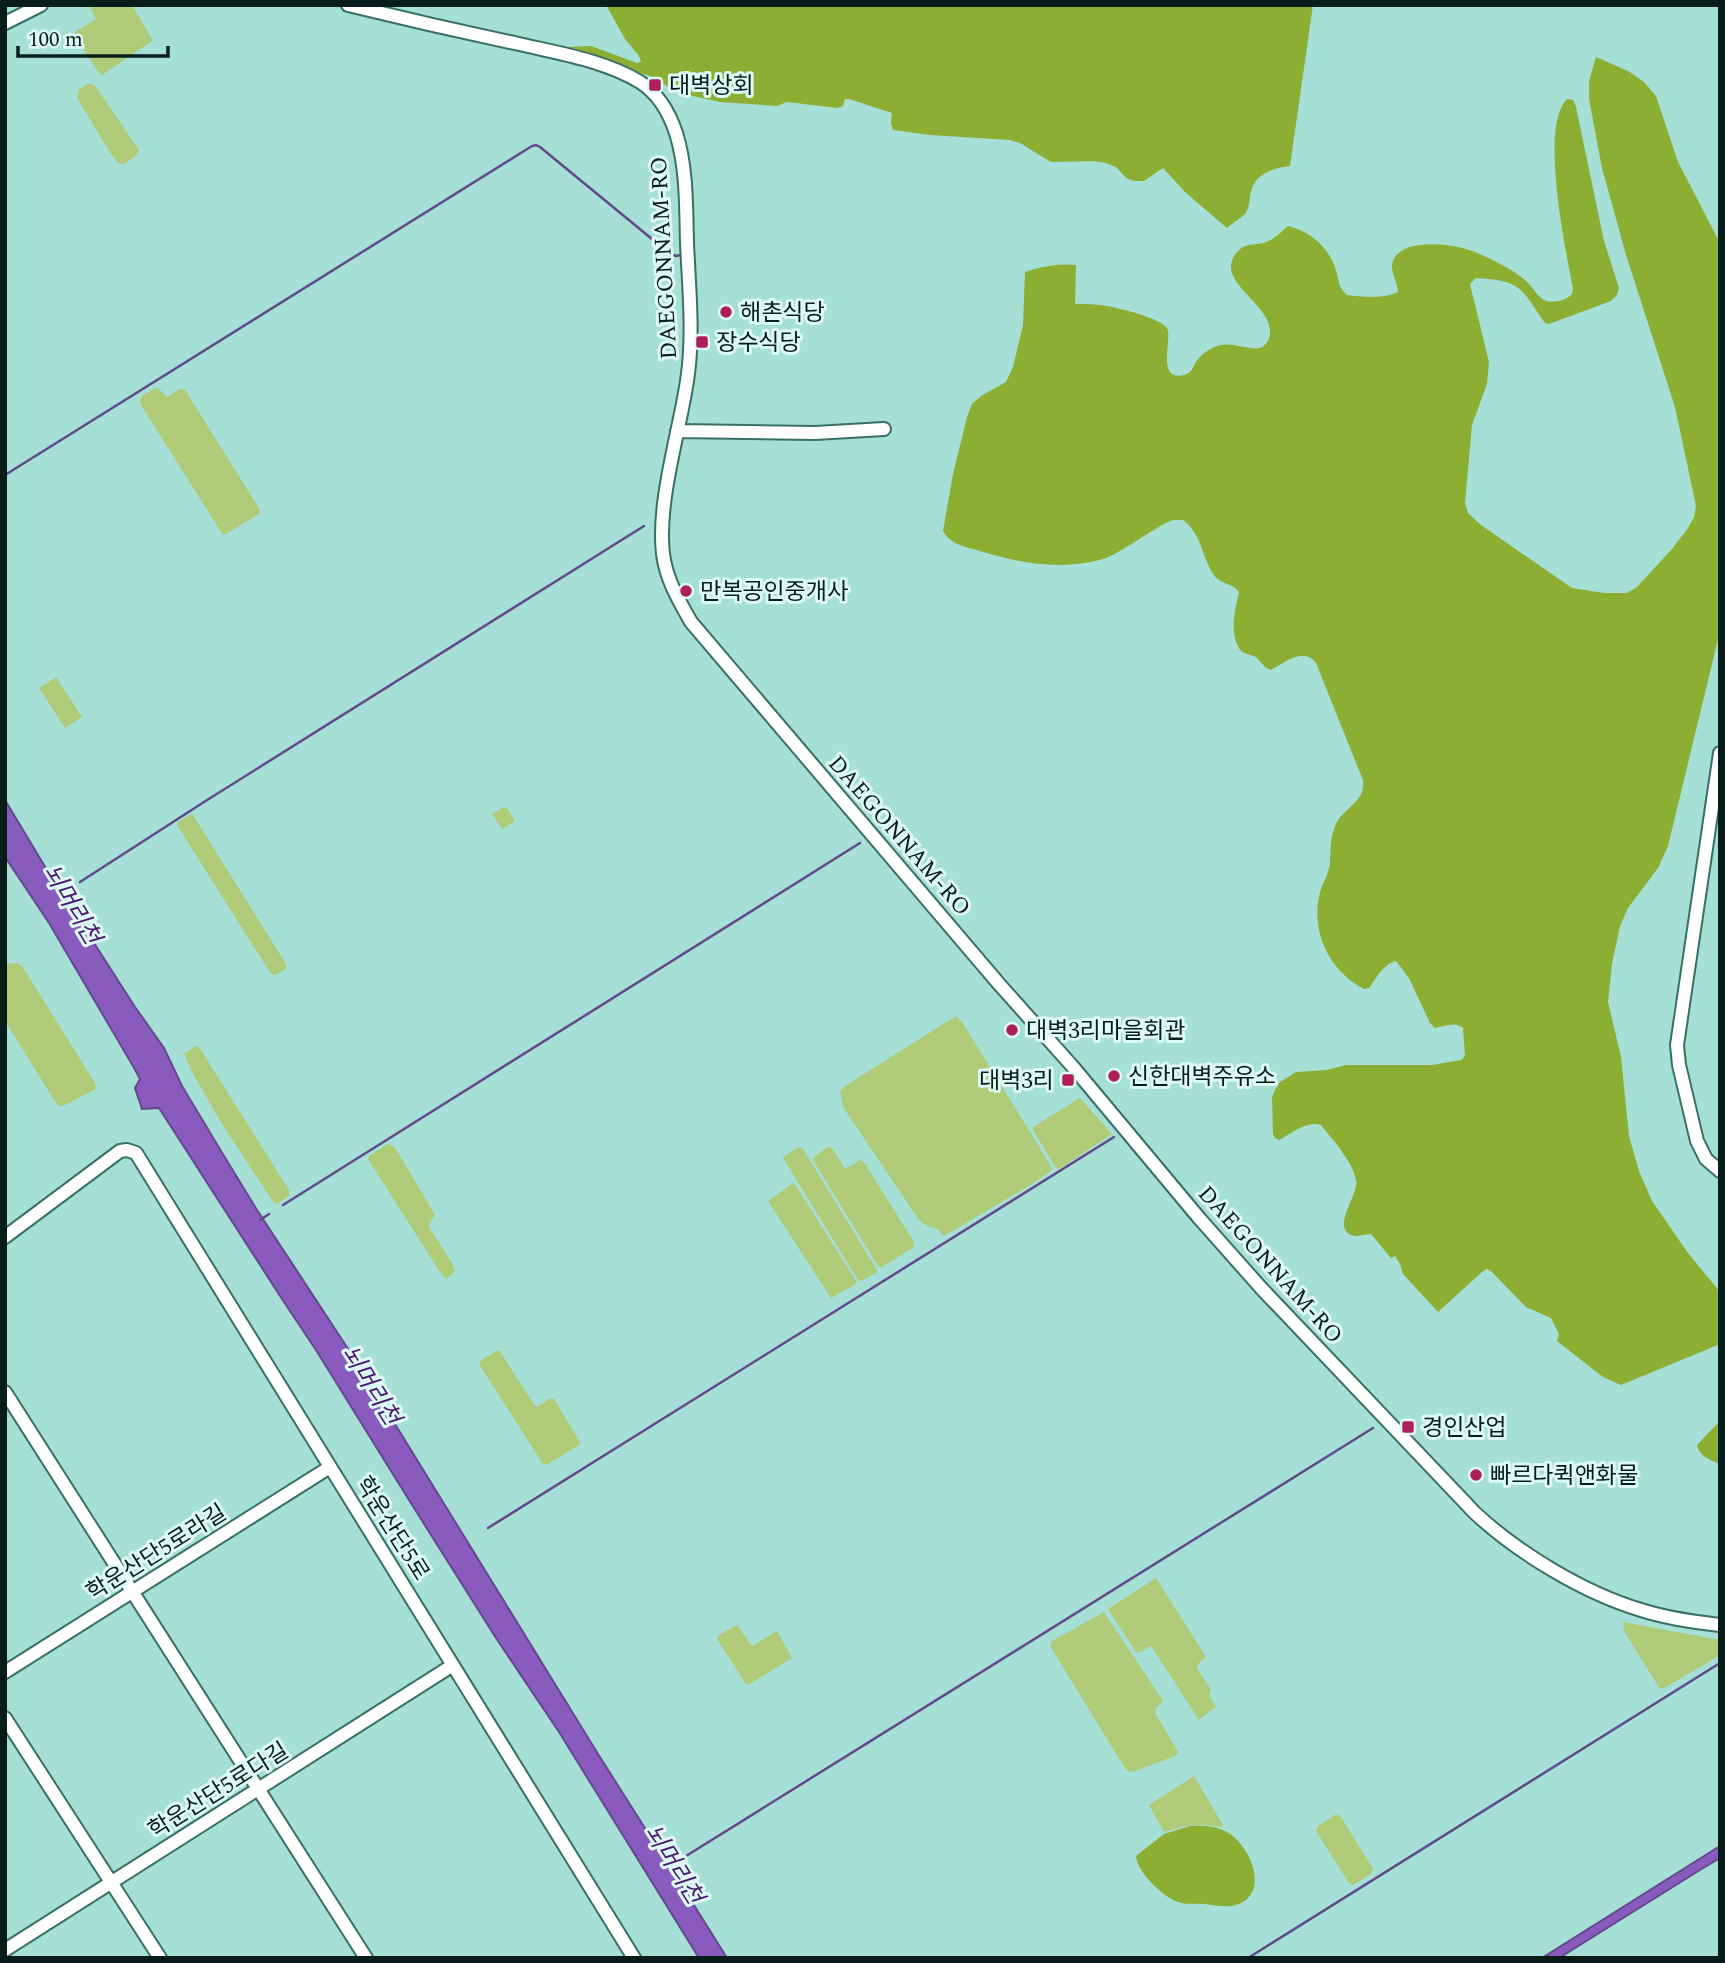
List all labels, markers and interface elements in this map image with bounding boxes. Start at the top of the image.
scale bar [18,14,168,58]
text: 100 m [28,24,83,56]
place label: 대벽상회 [669,69,754,104]
marker: 대벽상회 [647,77,663,93]
street label: DAEGONNAM-RO [642,156,687,360]
place label: 해촌식당 [740,296,825,331]
marker: 해촌식당 [718,304,734,320]
place label: 장수식당 [716,326,801,361]
marker: 장수식당 [694,334,710,350]
place label: 만복공인중개사 [700,575,848,610]
marker: 만복공인중개사 [678,583,694,599]
street label: DAEGONNAM-RO [819,748,979,924]
water label: 뇌머리천 [33,857,111,954]
place label: 대벽3리마을회관 [1026,1014,1186,1049]
marker: 대벽3리마을회관 [1004,1022,1020,1038]
place label: 신한대벽주유소 [1128,1060,1276,1095]
place label: 대벽3리 [979,1064,1054,1099]
marker: 신한대벽주유소 [1106,1068,1122,1084]
marker: 대벽3리 [1060,1072,1076,1088]
street label: DAEGONNAM-RO [1189,1178,1351,1352]
water label: 뇌머리천 [331,1339,410,1435]
place label: 경인산업 [1422,1411,1507,1446]
marker: 경인산업 [1400,1419,1416,1435]
place label: 빠르다퀵앤화물 [1490,1459,1638,1494]
marker: 빠르다퀵앤화물 [1468,1467,1484,1483]
street label: 학운산단5로 [346,1470,438,1588]
street label: 학운산단5로라길 [80,1496,234,1610]
street label: 학운산단5로다길 [142,1734,296,1848]
water label: 뇌머리천 [634,1818,713,1914]

